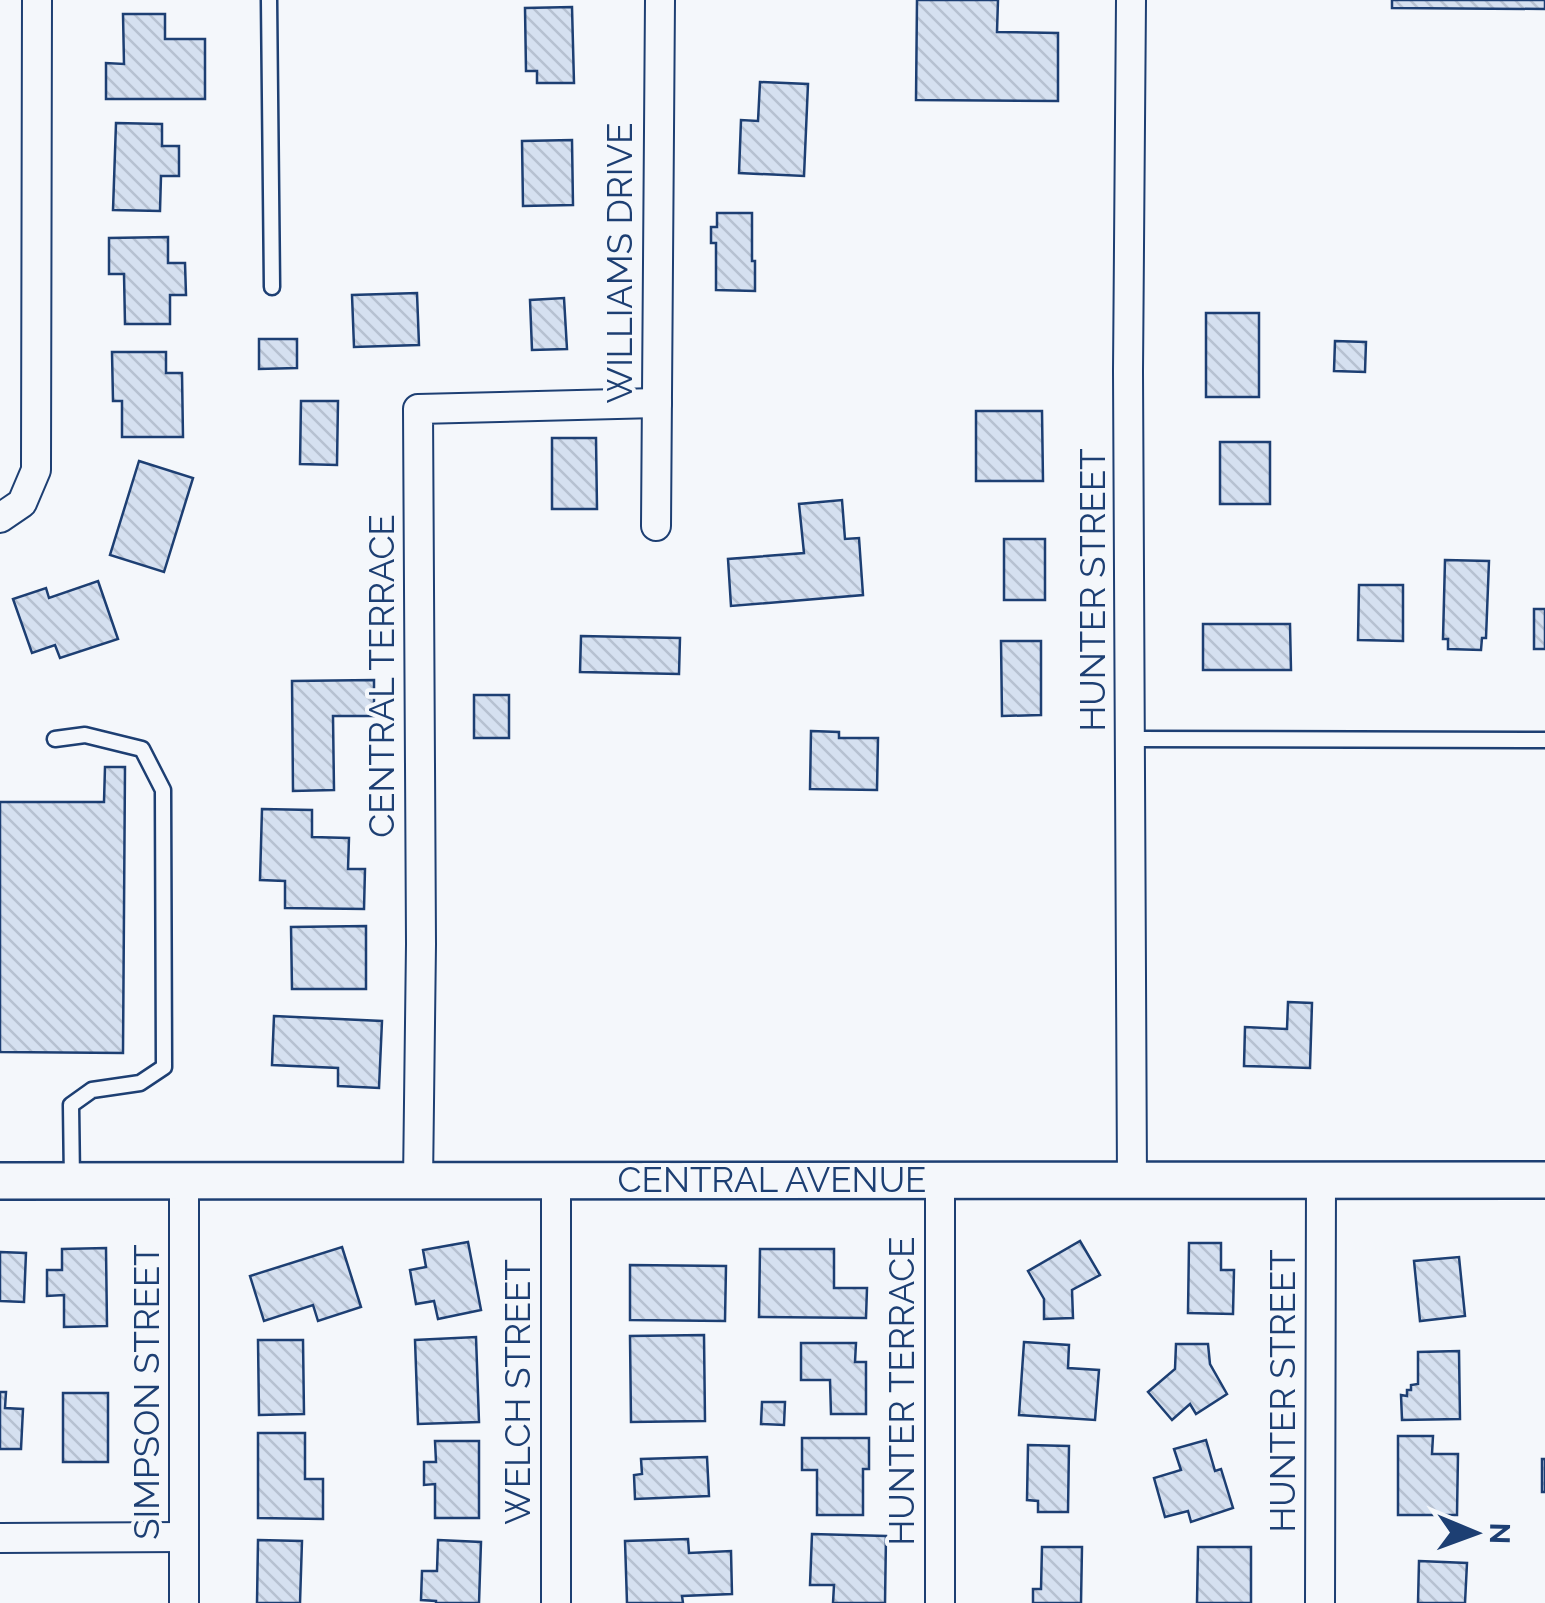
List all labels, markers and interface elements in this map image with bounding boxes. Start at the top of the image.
street label: WILLIAMS DRIVE [599,123,640,403]
street label: HUNTER STREET [1072,448,1113,732]
street label: CENTRAL TERRACE [361,514,402,838]
street label: CENTRAL AVENUE [618,1159,926,1200]
street label: HUNTER TERRACE [881,1236,922,1546]
street label: SIMPSON STREET [126,1244,167,1540]
street label: HUNTER STREET [1262,1249,1303,1533]
street label: WELCH STREET [497,1259,538,1525]
north arrow [1425,1483,1525,1583]
text: N [1483,1522,1516,1544]

